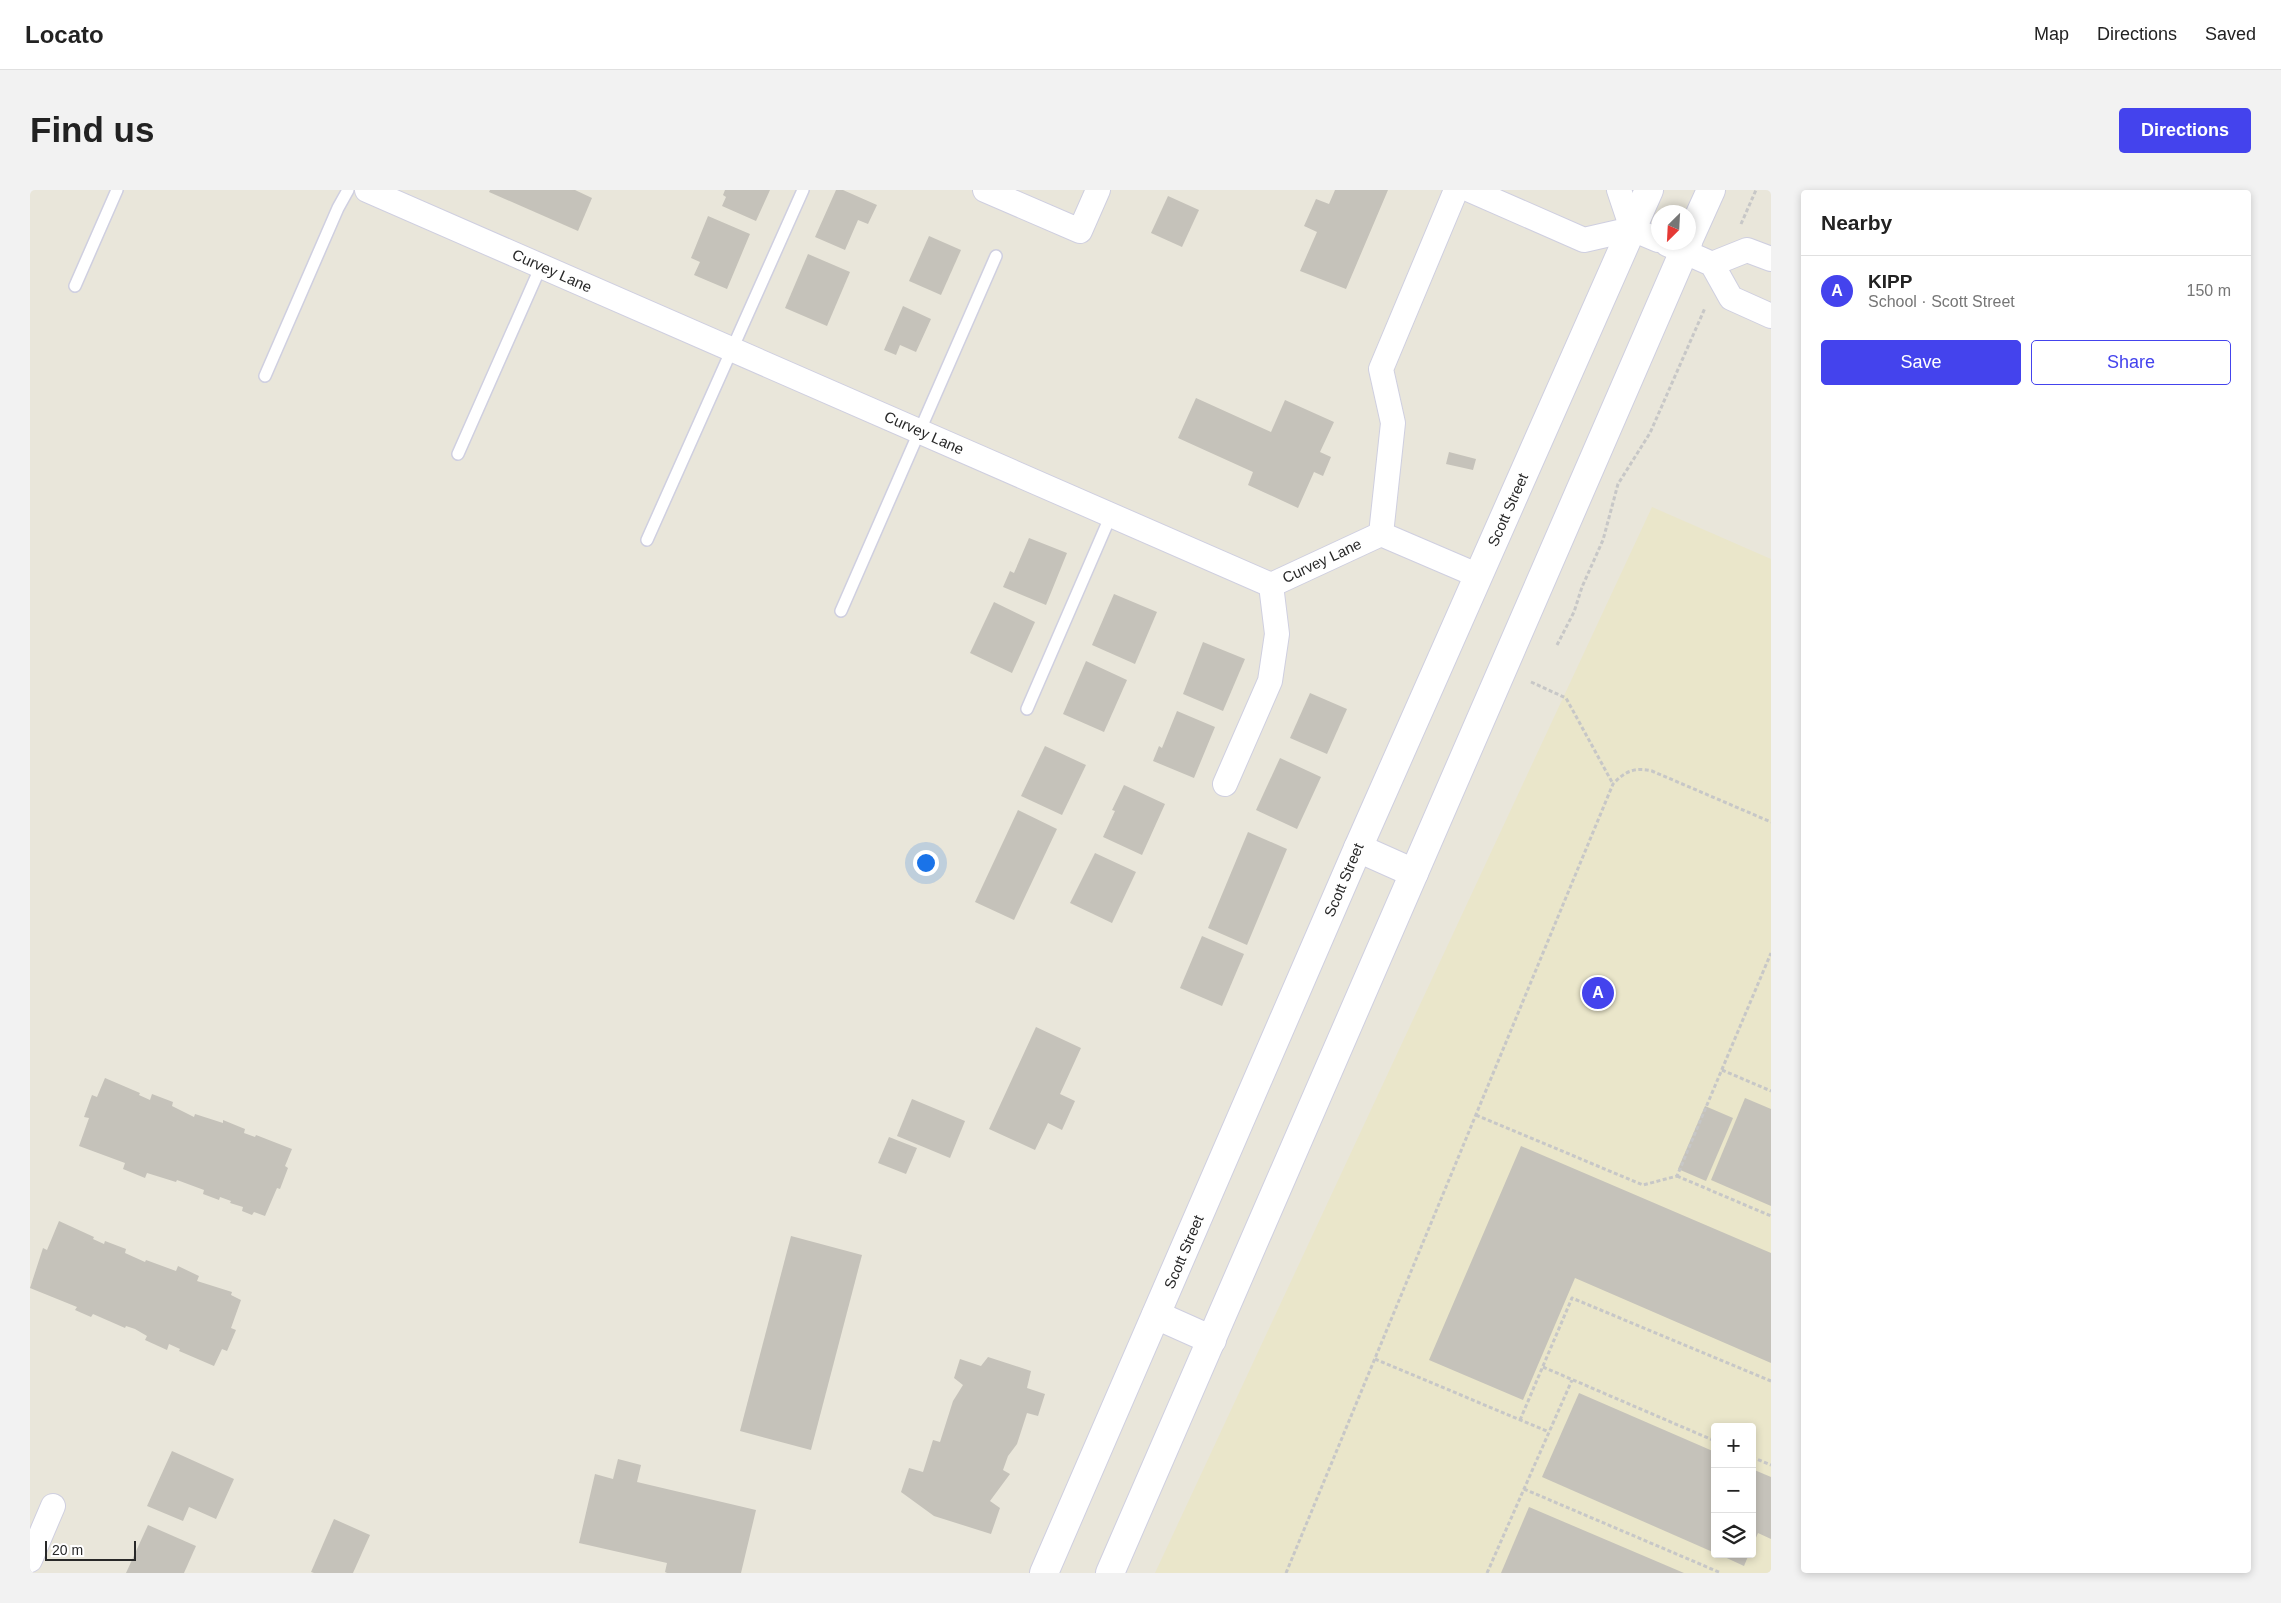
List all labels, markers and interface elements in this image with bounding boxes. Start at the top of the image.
text: Locato [25,21,104,48]
text: Map [2034,24,2069,44]
text: Directions [2097,24,2177,44]
text: Saved [2205,24,2256,44]
button: Directions [2119,108,2251,153]
text: Find us [30,110,154,149]
north arrow [1651,205,1696,250]
text: Nearby [1821,211,1892,234]
street label: Curvey Lane [510,245,595,296]
text: KIPP [1868,271,1912,292]
text: A [1831,282,1843,299]
text: 150 m [2187,282,2231,299]
text: School · Scott Street [1868,293,2015,310]
button: Save [1821,340,2021,385]
button: Share [2031,340,2231,385]
street label: Curvey Lane [882,407,967,458]
street label: Scott Street [1484,470,1532,549]
street label: Curvey Lane [1280,535,1364,586]
street label: Scott Street [1320,840,1367,919]
your location [913,850,939,876]
pin: A [1582,974,1614,1012]
street label: Scott Street [1160,1212,1207,1291]
map controls [1711,1423,1756,1558]
button: + [1711,1423,1756,1468]
button: − [1711,1468,1756,1513]
button: layers [1711,1513,1756,1558]
scale bar [45,1538,136,1561]
text: 20 m [52,1542,83,1558]

